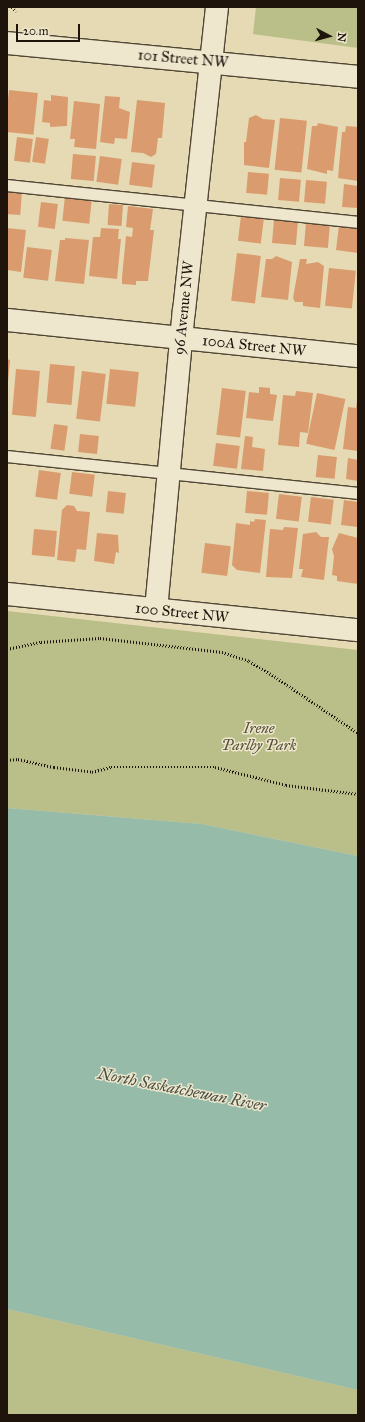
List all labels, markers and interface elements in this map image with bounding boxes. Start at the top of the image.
scale bar [18,16,82,42]
north arrow [309,16,349,56]
text: 20 m [23,24,49,38]
text: N [334,32,348,43]
street label: 101 Street NW [137,46,229,72]
street label: 96 Avenue NW [170,260,198,356]
street label: 100A Street NW [201,332,307,360]
street label: 100 Street NW [134,599,230,627]
park label: Irene Parlby Park [222,719,296,754]
water label: North Saskatchewan River [96,1064,268,1116]

